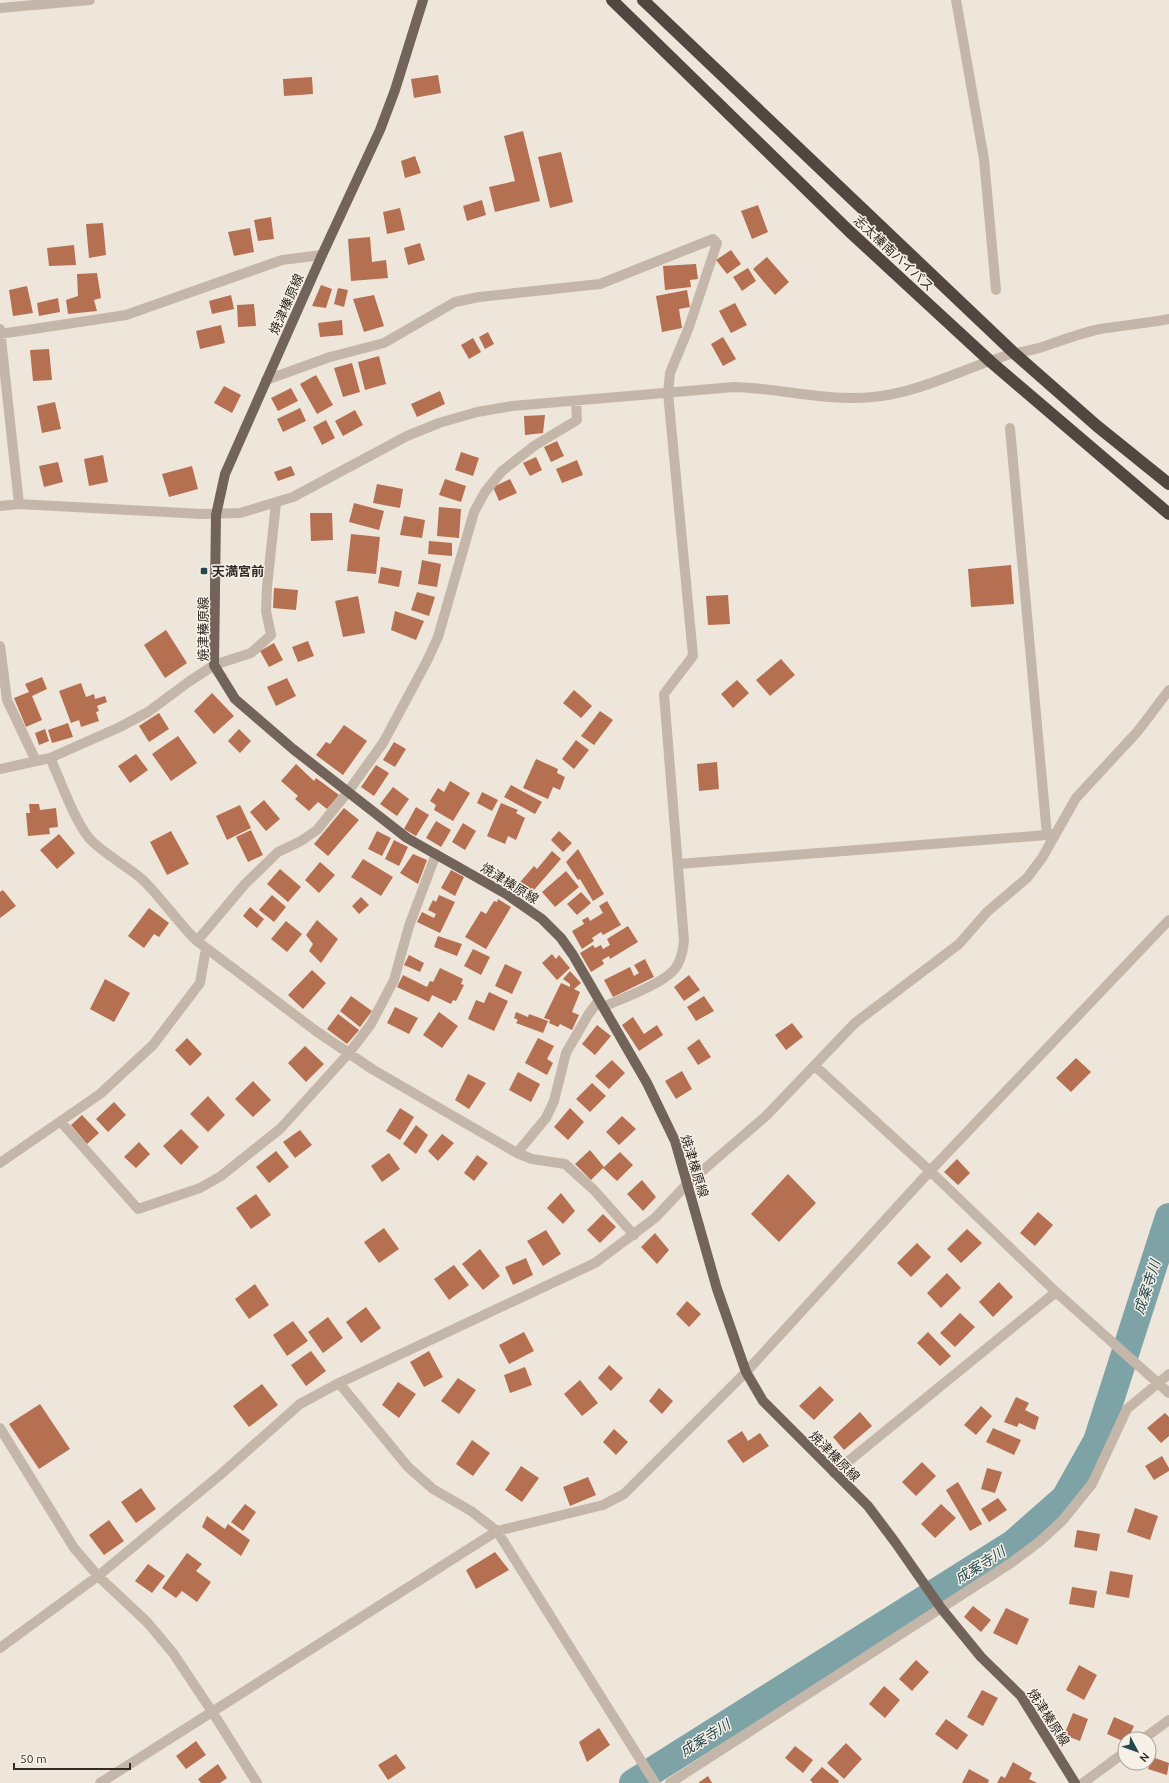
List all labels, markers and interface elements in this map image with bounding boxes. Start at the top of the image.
street label: 志太榛南バイパス [851,213,937,293]
street label: 焼津榛原線 [266,271,306,337]
place label: 天満宮前 [212,564,264,578]
marker: 天満宮前 [199,566,209,576]
street label: 焼津榛原線 [196,596,210,662]
street label: 焼津榛原線 [479,860,541,906]
street label: 焼津榛原線 [679,1133,711,1199]
water label: 成案寺川 [1131,1256,1164,1316]
street label: 焼津榛原線 [807,1428,863,1484]
water label: 成案寺川 [952,1542,1010,1587]
street label: 焼津榛原線 [1025,1686,1073,1748]
water label: 成案寺川 [677,1715,735,1760]
north arrow [1117,1731,1157,1771]
scale bar [14,1745,130,1771]
text: N [1137,1751,1152,1765]
text: 50 m [20,1752,47,1765]

